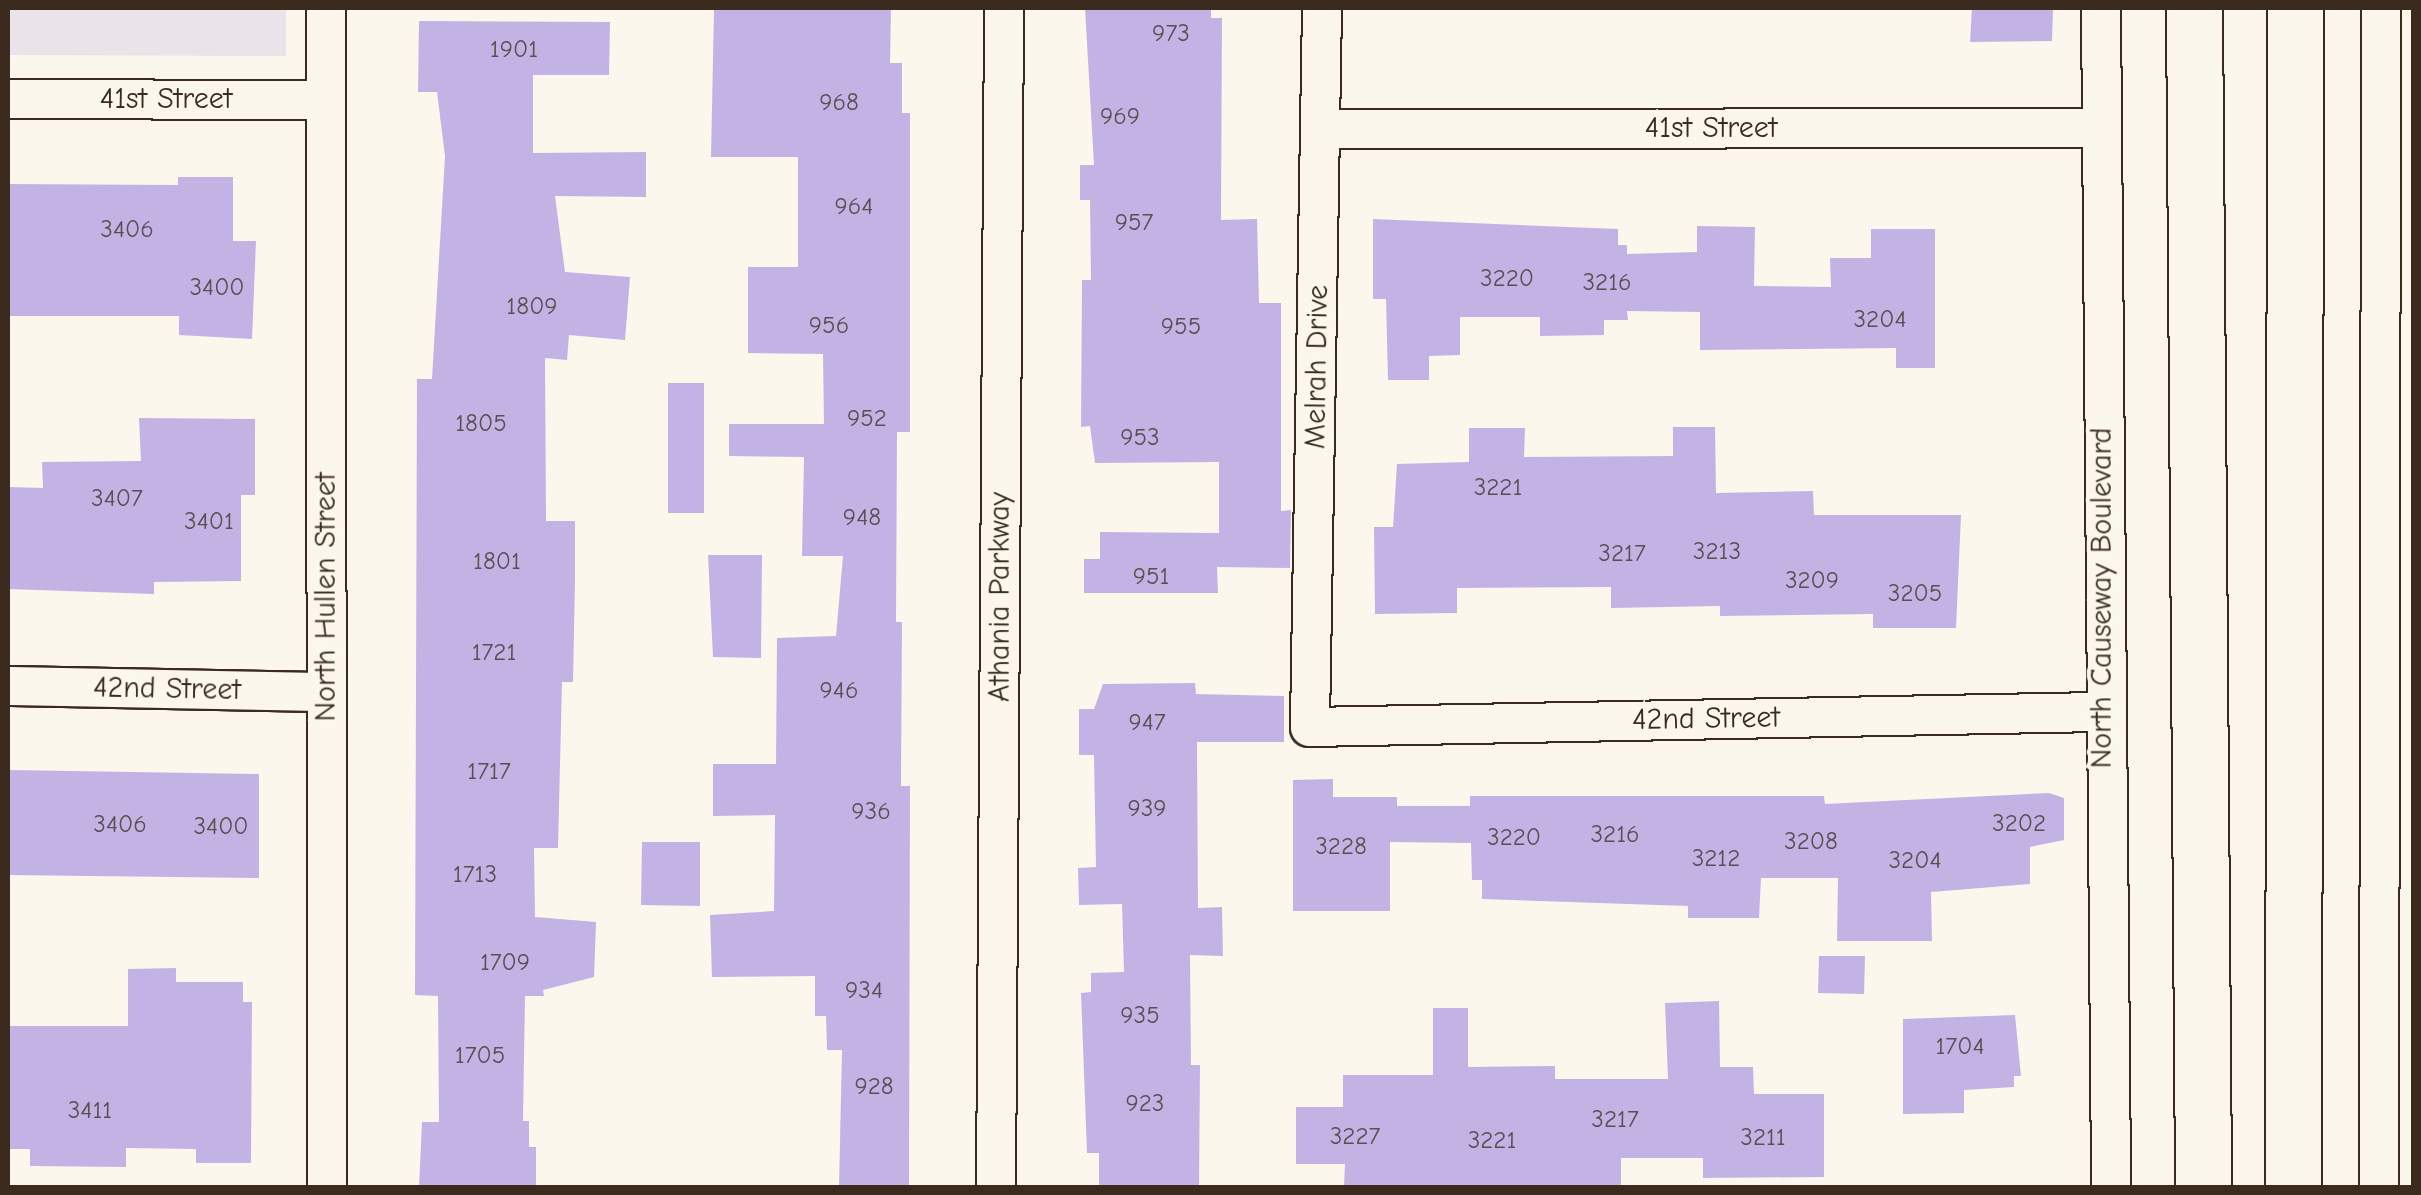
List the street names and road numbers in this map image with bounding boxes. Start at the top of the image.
street label: 41st Street [100,81,232,117]
street label: 41st Street [1645,110,1777,146]
street label: Melrah Drive [1298,285,1336,449]
street label: North Causeway Boulevard [2084,428,2120,768]
street label: North Hullen Street [308,472,344,722]
street label: Athania Parkway [982,492,1018,702]
street label: 42nd Street [93,670,241,708]
street label: 42nd Street [1632,700,1780,738]

